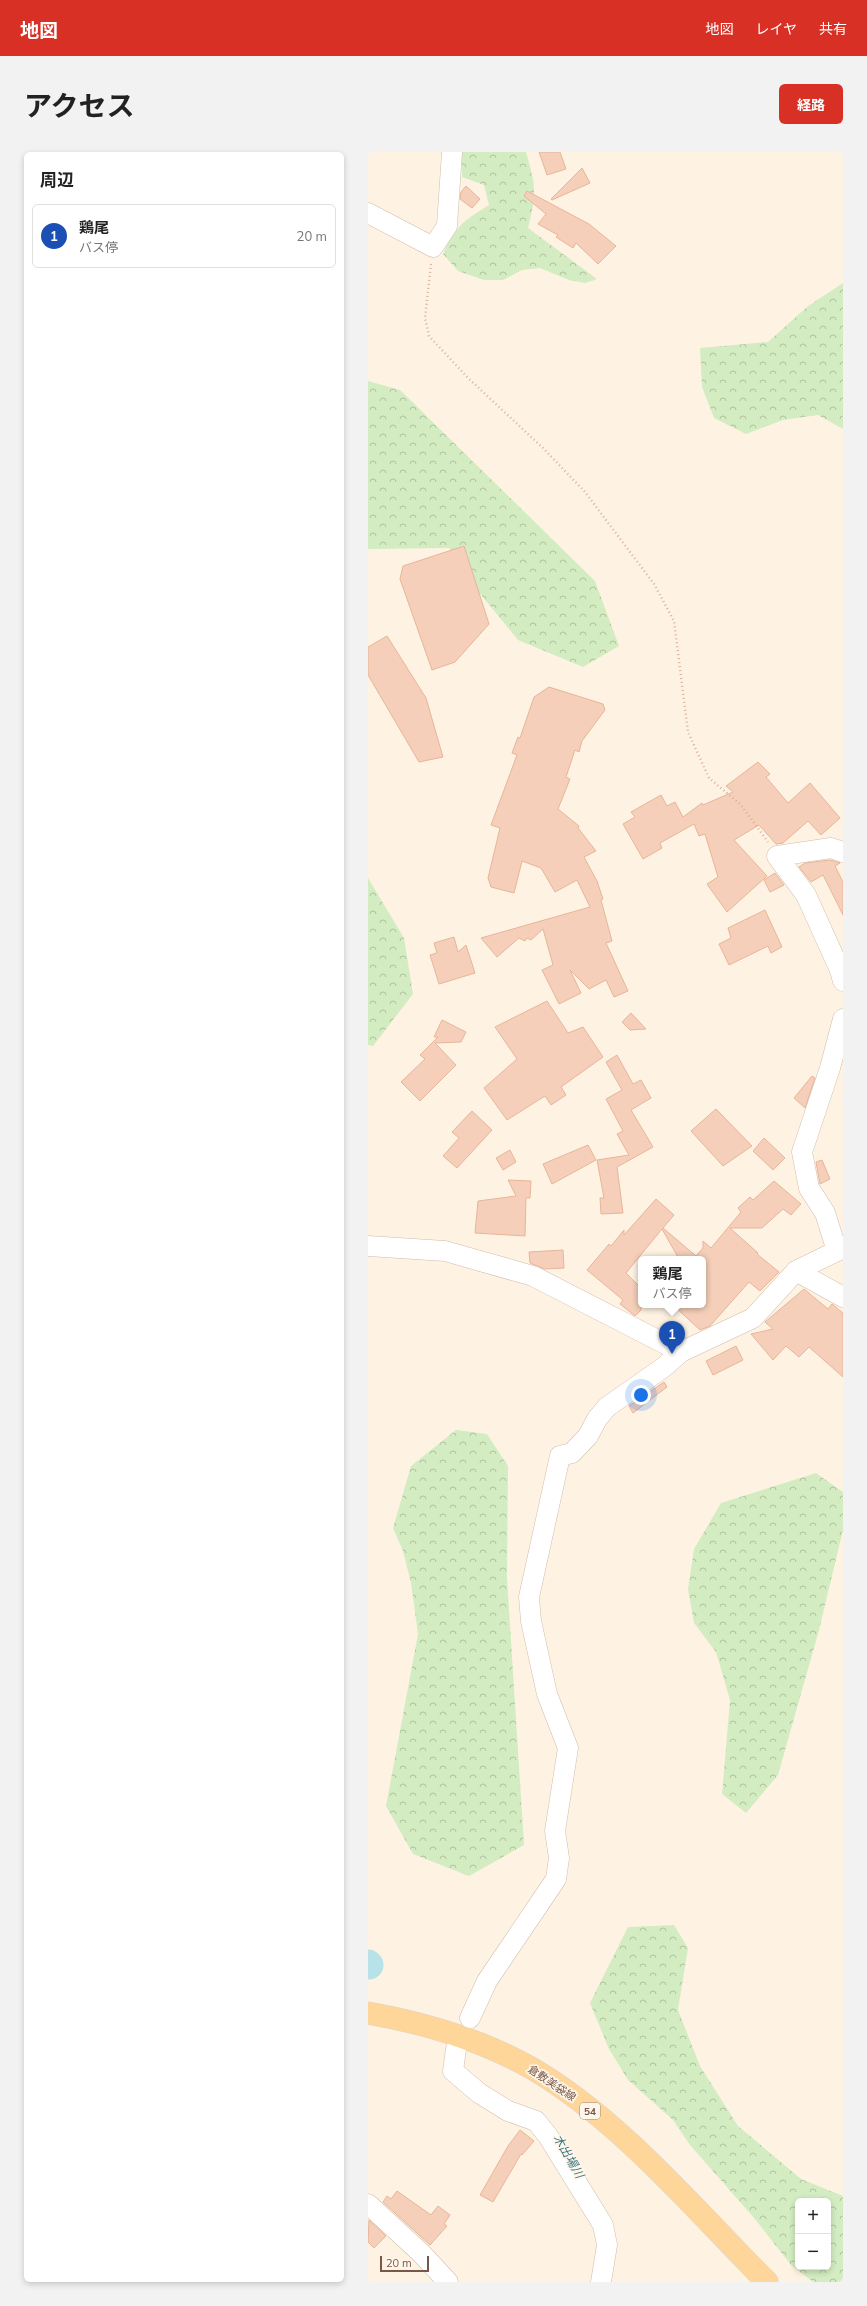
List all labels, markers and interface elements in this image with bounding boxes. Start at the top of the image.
text: 地図 [20,18,58,42]
text: 地図 [705,20,733,38]
text: レイヤ [755,20,797,38]
text: 共有 [819,20,847,38]
button: 経路 [779,84,843,124]
text: アクセス [24,88,135,123]
text: 周辺 [40,169,74,190]
text: 鶏尾 [79,218,109,237]
text: 1 [50,228,58,244]
text: 20 m [297,228,327,244]
text: バス停 [79,239,118,255]
popup [638,1256,706,1308]
text: 鶏尾 [652,1264,683,1283]
text: バス停 [652,1285,692,1301]
pin: 1 [659,1321,685,1354]
your location [631,1385,651,1405]
street label: 倉敷美袋線 [525,2062,579,2104]
road number: 54 [580,2103,600,2119]
water label: 木出場川 [551,2131,588,2182]
map controls [795,2198,831,2270]
button: + [795,2198,831,2234]
button: − [795,2234,831,2270]
scale bar [380,2254,429,2273]
text: 20 m [386,2256,412,2270]

